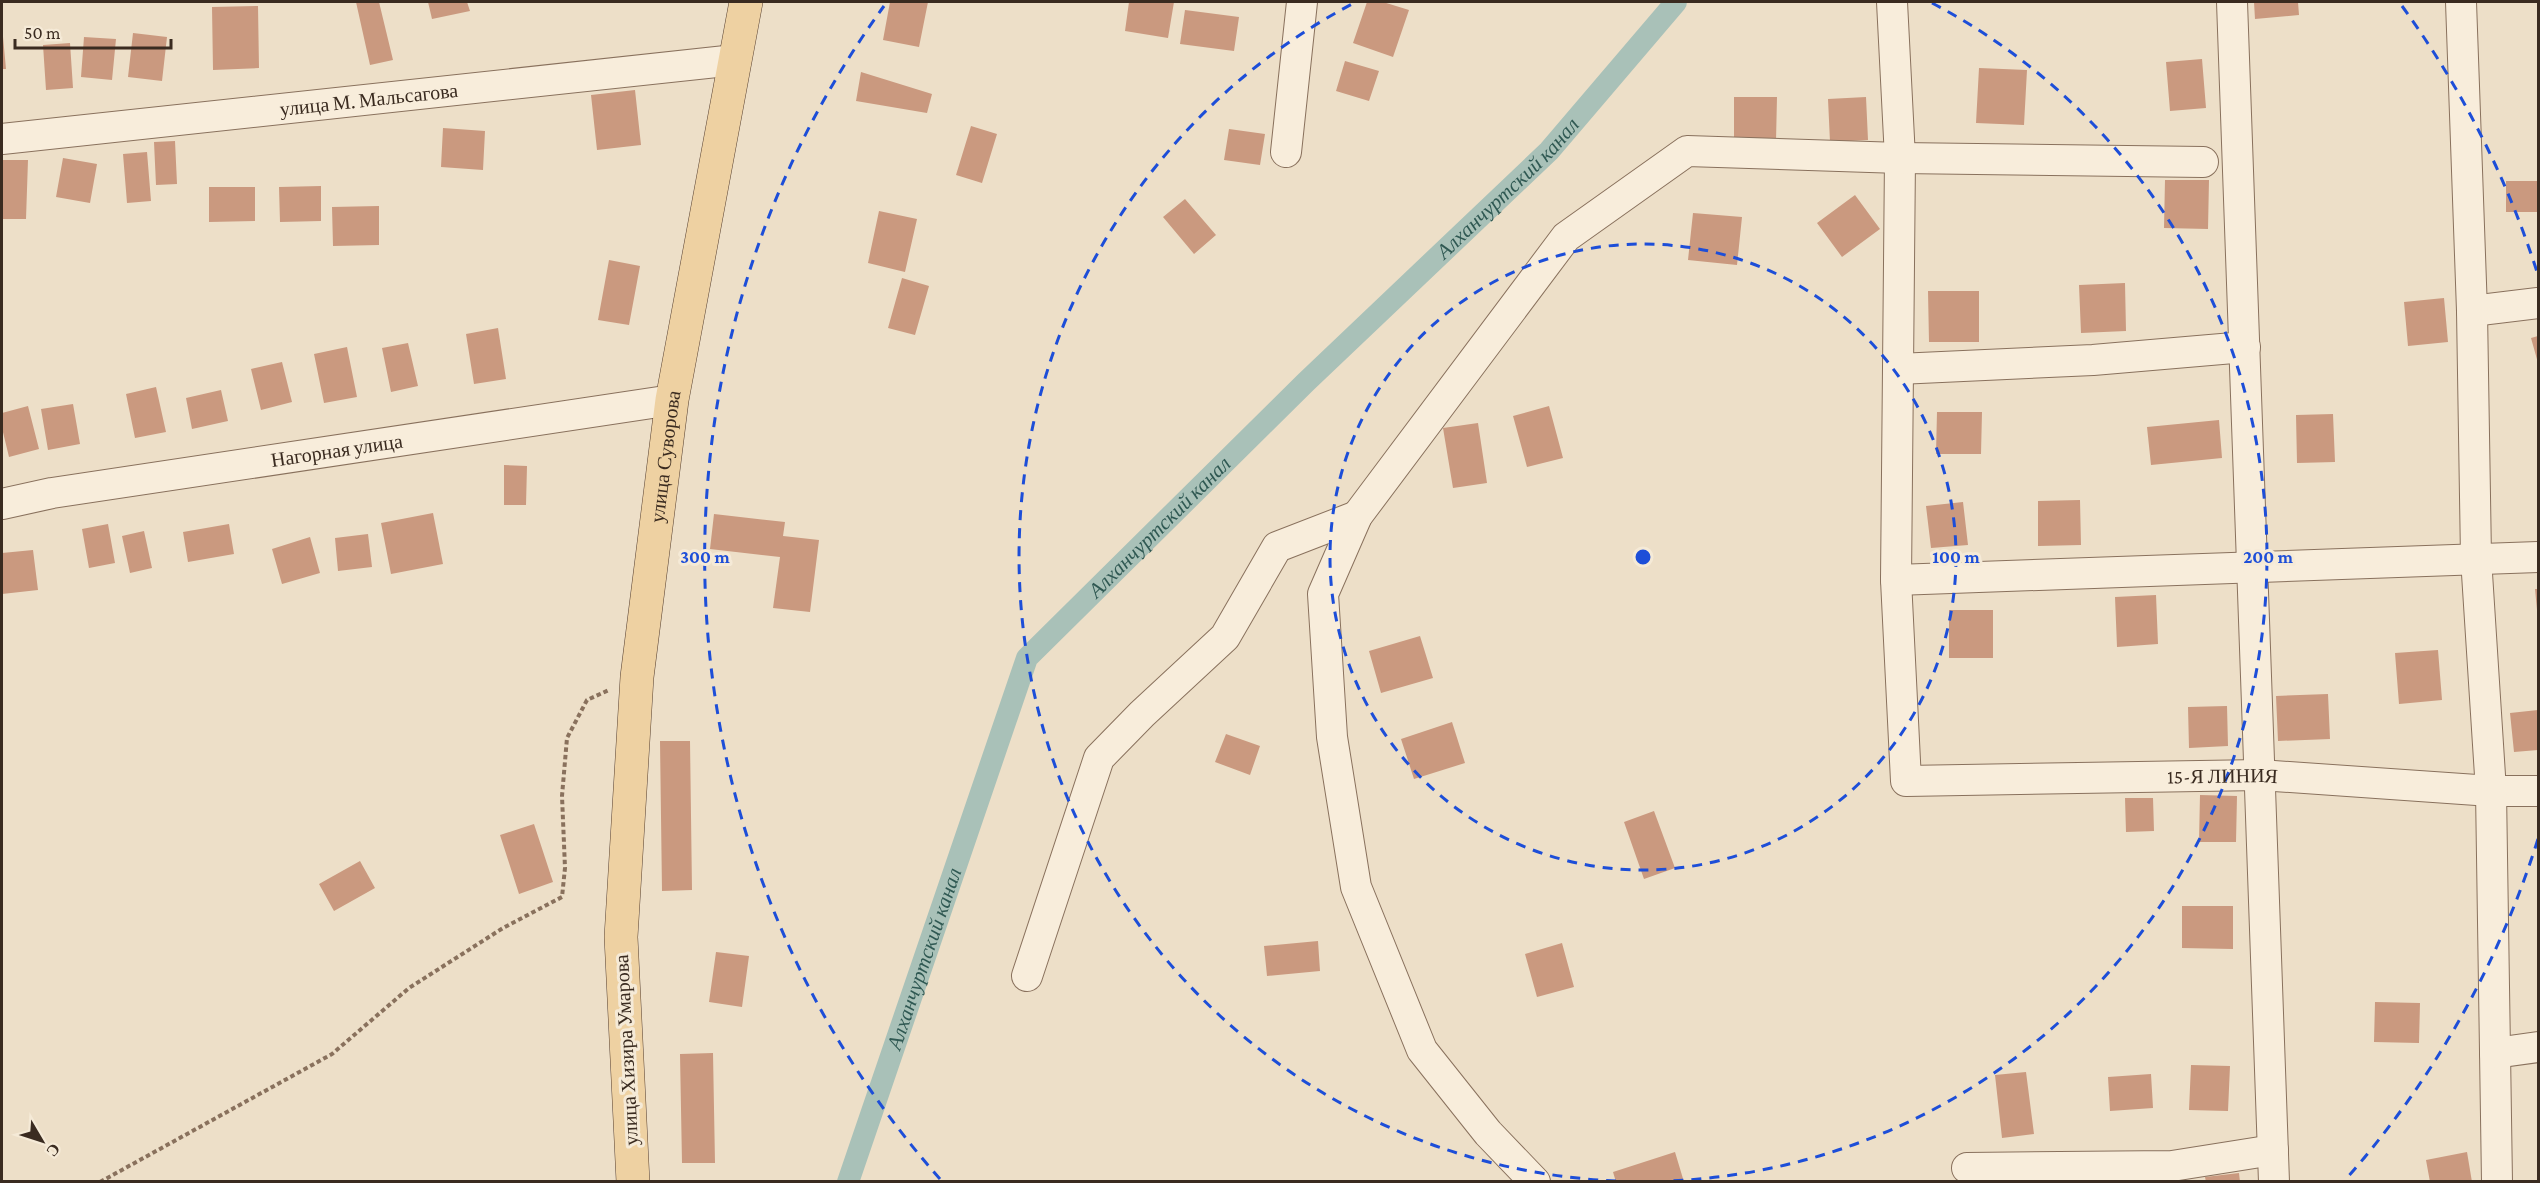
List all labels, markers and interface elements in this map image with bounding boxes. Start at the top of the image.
scale bar [15,12,171,50]
text: 50 m [24,23,61,43]
street label: улица М. Мальсагова [279,79,459,121]
water label: Алханчуртский канал [1430,113,1584,265]
street label: улица Суворова [646,388,685,524]
street label: Нагорная улица [269,430,404,471]
water label: Алханчуртский канал [1082,451,1236,604]
text: 300 m [680,547,730,567]
centre of rings [1633,547,1653,567]
text: 100 m [1932,547,1980,567]
text: 200 m [2243,547,2294,567]
street label: 15-Я ЛИНИЯ [2167,764,2279,788]
water label: Алханчуртский канал [882,865,966,1055]
street label: улица Хизира Умарова [610,954,643,1146]
north arrow [12,1111,72,1171]
text: С [43,1140,64,1160]

